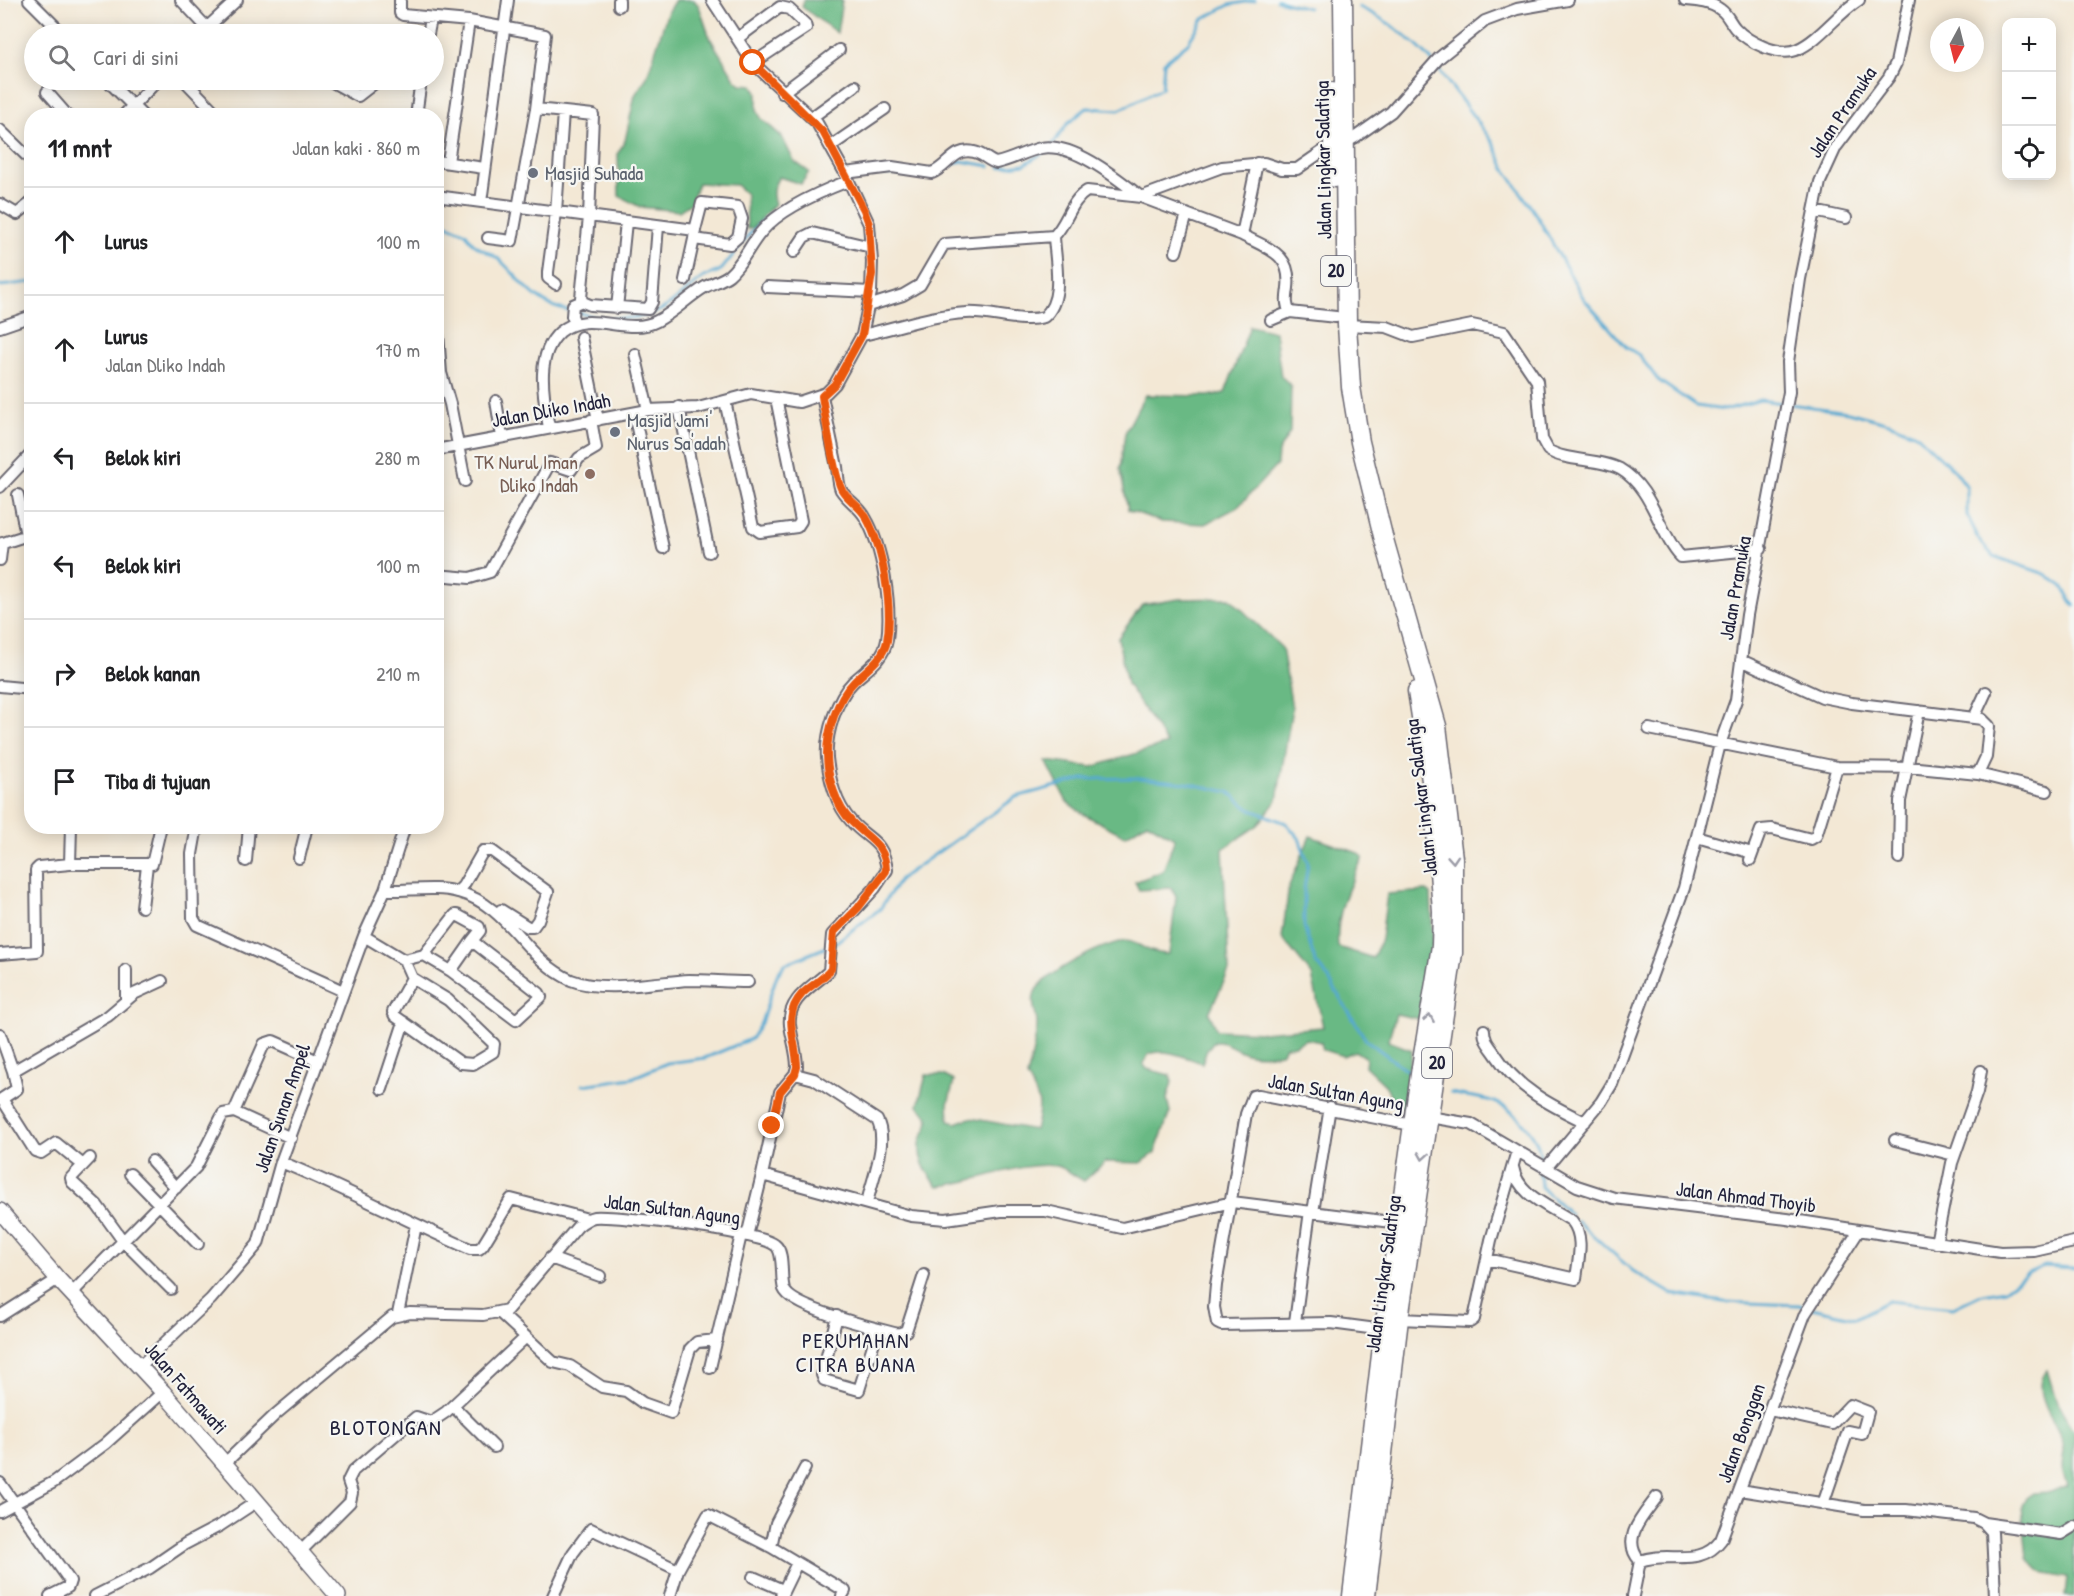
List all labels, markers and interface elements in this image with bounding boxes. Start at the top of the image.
north arrow [1930,18,1984,72]
map controls [2002,18,2056,180]
button: + [2002,18,2056,72]
search box [24,24,444,90]
icon: search [45,41,78,74]
text: Cari di sini [93,42,179,72]
route start [739,49,765,75]
street label: Jalan Pramuka [1801,61,1882,163]
button: − [2002,72,2056,126]
street label: Jalan Lingkar Salatiga [1308,80,1337,240]
button: locate [2002,126,2056,180]
text: 11 mnt [48,130,111,165]
text: Jalan kaki · 860 m [292,134,420,161]
place label: Masjid Suhada [545,159,643,186]
marker: Masjid Suhada [526,166,540,180]
icon: ahead [48,225,81,258]
text: Lurus [105,226,148,256]
text: 100 m [377,228,420,255]
road number: 20 [1321,256,1351,286]
text: Lurus [105,321,148,351]
icon: ahead [48,333,81,366]
text: 170 m [376,336,420,363]
text: Jalan Dliko Indah [105,351,225,378]
street label: Jalan Dliko Indah [489,386,612,433]
place label: Masjid Jami' Nurus Sa'adah [627,406,726,456]
marker: Masjid Jami' Nurus Sa'adah [608,425,622,439]
icon: left [48,441,81,474]
text: Belok kiri [105,442,181,472]
text: 280 m [375,444,420,471]
place label: TK Nurul Iman Dliko Indah [474,448,578,498]
marker: TK Nurul Iman Dliko Indah [583,467,597,481]
street label: Jalan Pramuka [1712,534,1757,642]
icon: left [48,549,81,582]
text: Belok kiri [105,550,181,580]
text: 100 m [377,552,420,579]
icon: right [48,657,81,690]
text: Belok kanan [105,658,200,688]
text: 210 m [376,660,420,687]
street label: Jalan Lingkar Salatiga [1397,718,1444,878]
icon: arrive [48,765,81,798]
text: Tiba di tujuan [105,766,210,796]
one-way arrow [1446,854,1459,863]
one-way arrow [1423,1013,1435,1022]
street label: Jalan Sunan Ampel [247,1039,316,1176]
road number: 20 [1422,1048,1452,1078]
street label: Jalan Sultan Agung [1266,1066,1406,1117]
route end [758,1112,784,1138]
one-way arrow [1417,1151,1430,1161]
street label: Jalan Ahmad Thoyib [1674,1175,1818,1218]
street label: Jalan Sultan Agung [602,1187,742,1230]
street label: Jalan Lingkar Salatiga [1358,1193,1407,1354]
district label: PERUMAHAN CITRA BUANA [795,1326,917,1379]
street label: Jalan Fatmawati [139,1336,234,1440]
street label: Jalan Bonggan [1710,1379,1771,1486]
district label: BLOTONGAN [330,1412,442,1442]

